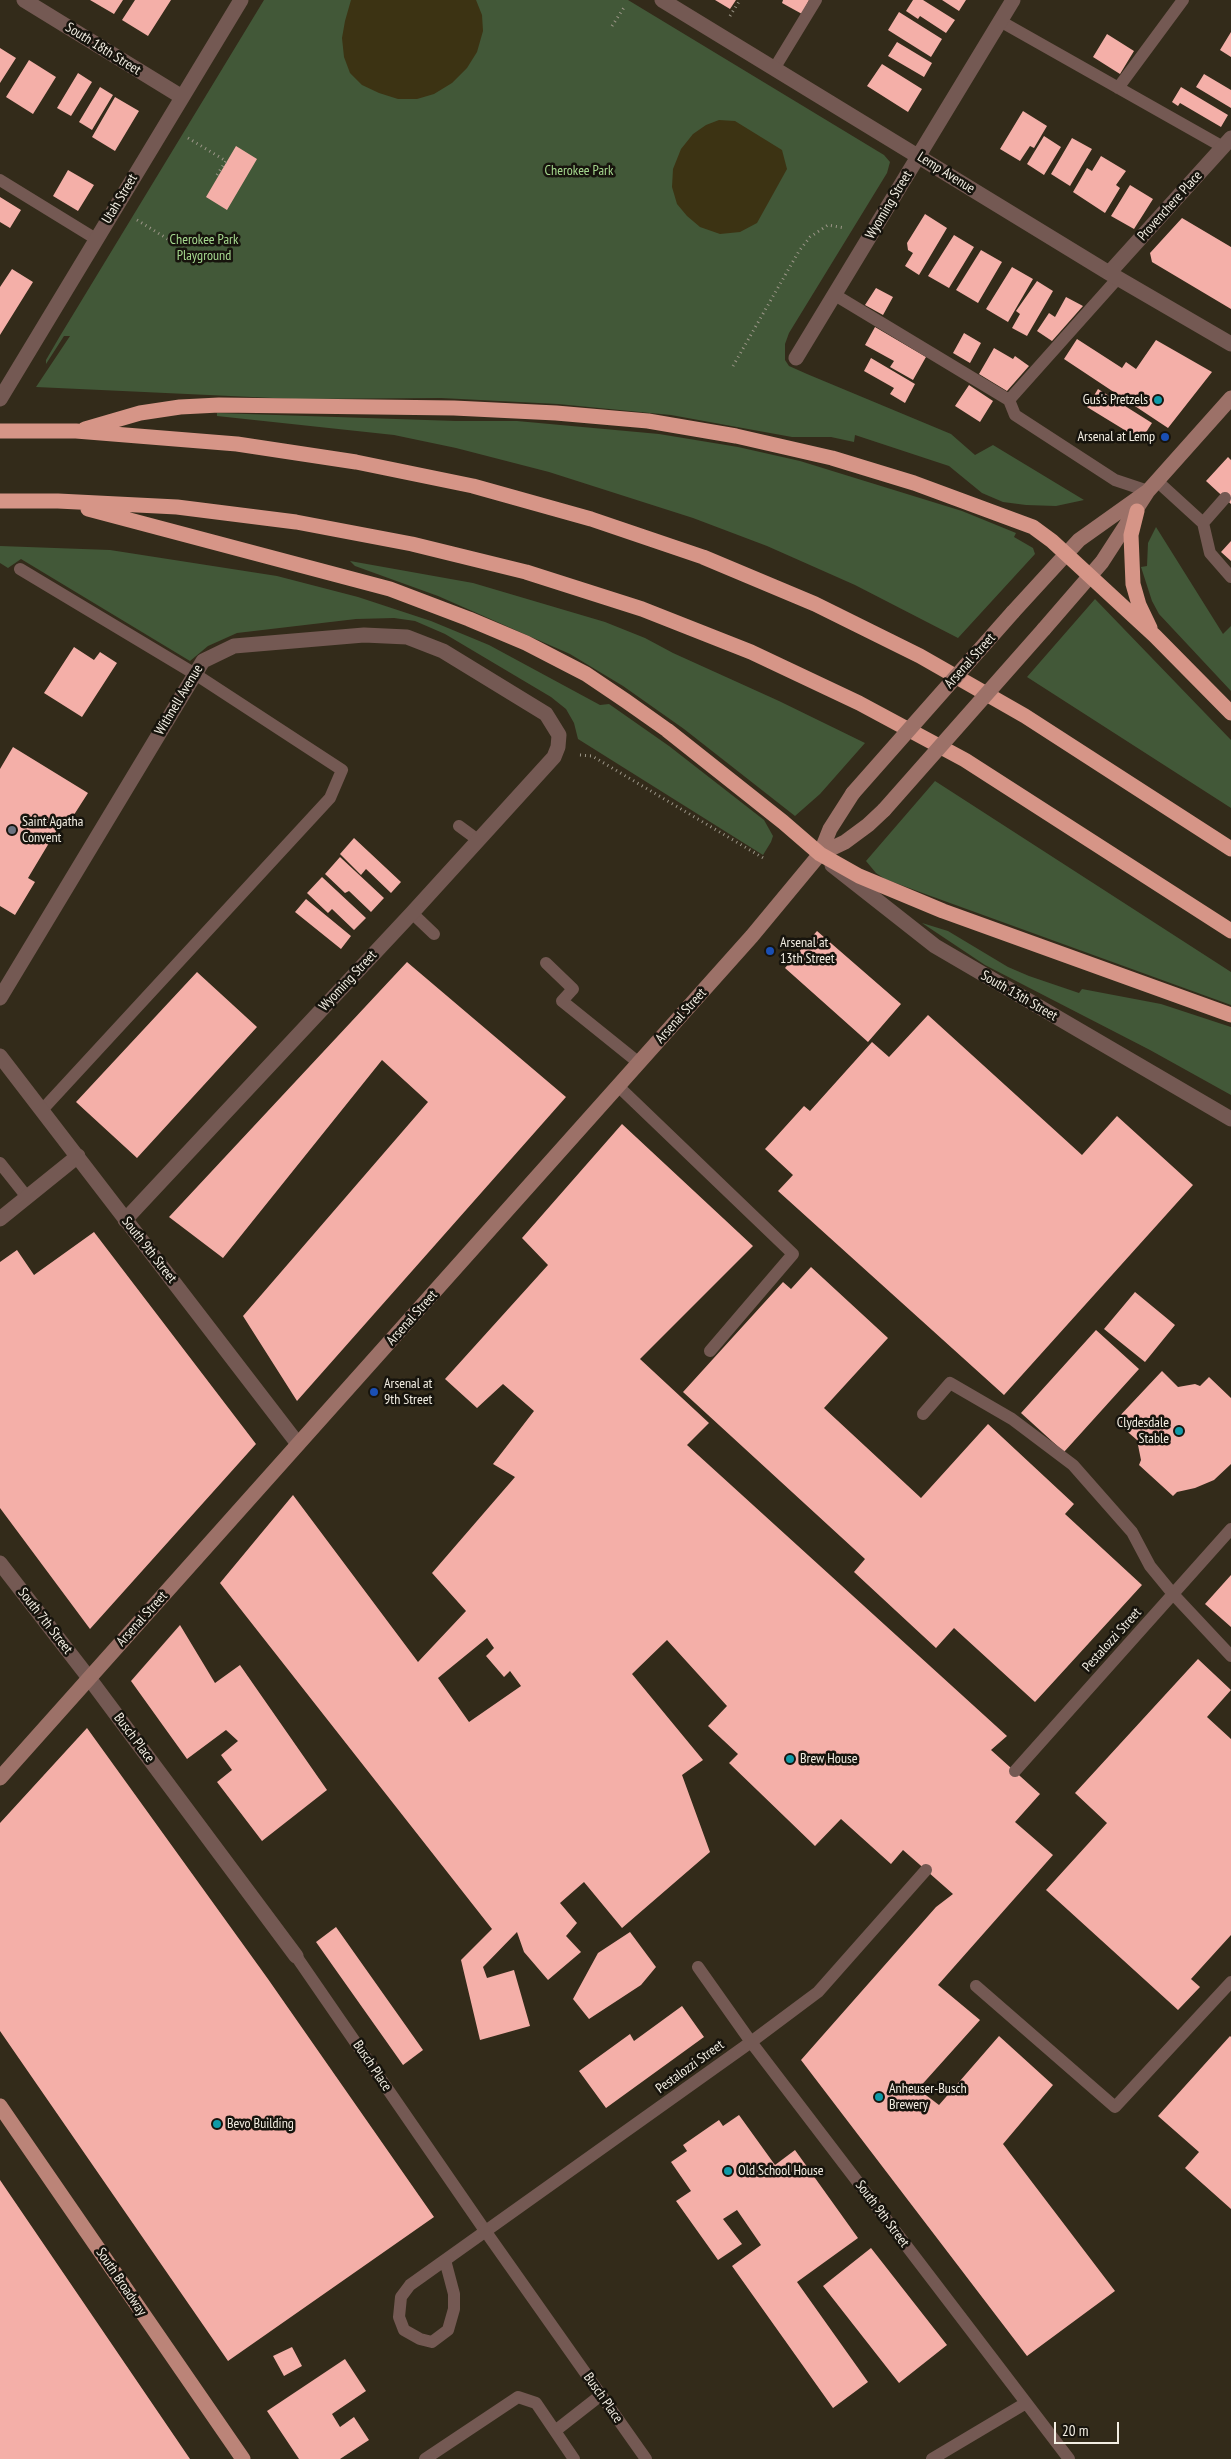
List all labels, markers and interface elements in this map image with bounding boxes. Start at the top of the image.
street label: South 18th Street [62,19,144,79]
street label: Lemp Avenue [914,149,978,197]
park label: Cherokee Park [545,163,613,179]
street label: Wyoming Street [862,168,916,242]
street label: Provenchere Place [1134,168,1206,244]
street label: Utah Street [99,171,141,227]
park label: Cherokee Park Playground [170,232,238,264]
place label: Gus's Pretzels [1083,392,1148,408]
marker: Gus's Pretzels [1152,394,1164,406]
place label: Arsenal at Lemp [1077,429,1155,445]
marker: Arsenal at Lemp [1159,431,1171,443]
street label: Arsenal Street [941,630,999,692]
street label: Withnell Avenue [151,662,207,738]
place label: Saint Agatha Convent [22,814,83,846]
marker: Saint Agatha Convent [6,824,18,836]
place label: Arsenal at 13th Street [780,935,835,968]
marker: Arsenal at 13th Street [764,945,776,957]
street label: Wyoming Street [316,947,380,1015]
street label: South 13th Street [978,967,1060,1025]
street label: Arsenal Street [652,985,710,1047]
street label: South 9th Street [118,1214,180,1286]
street label: Arsenal Street [383,1287,441,1349]
place label: Arsenal at 9th Street [384,1376,432,1408]
marker: Arsenal at 9th Street [368,1386,380,1398]
place label: Clydesdale Stable [1117,1415,1169,1448]
marker: Clydesdale Stable [1173,1425,1185,1437]
street label: South 7th Street [14,1585,76,1657]
street label: Arsenal Street [113,1588,171,1650]
street label: Pestalozzi Street [1079,1605,1145,1675]
street label: Busch Place [110,1710,158,1766]
place label: Brew House [800,1751,857,1767]
marker: Brew House [784,1753,796,1765]
street label: Pestalozzi Street [653,2037,727,2097]
street label: Busch Place [349,2038,395,2094]
place label: Anheuser-Busch Brewery [889,2081,967,2114]
marker: Anheuser-Busch Brewery [873,2091,885,2103]
place label: Bevo Building [227,2116,294,2132]
marker: Bevo Building [211,2118,223,2130]
place label: Old School House [738,2163,824,2179]
marker: Old School House [722,2165,734,2177]
street label: South 9th Street [851,2177,913,2251]
street label: South Broadway [92,2245,150,2319]
street label: Busch Place [580,2370,626,2426]
scale bar [1056,2412,1121,2444]
text: 20 m [1062,2421,1088,2440]

